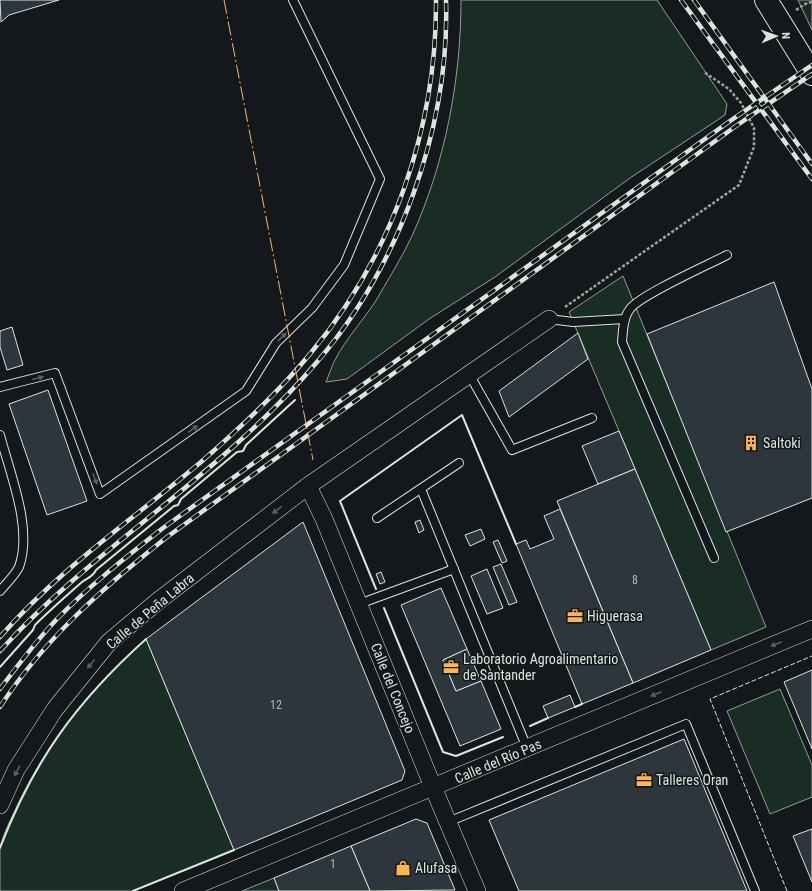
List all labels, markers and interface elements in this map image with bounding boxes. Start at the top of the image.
north arrow [756,16,796,56]
text: N [779,32,792,40]
one-way arrow [277,332,287,342]
one-way arrow [32,374,44,380]
one-way arrow [187,425,198,433]
building icon: Saltoki [742,434,760,452]
place label: Saltoki [763,435,801,451]
one-way arrow [92,473,98,485]
one-way arrow [272,506,283,515]
street label: Calle de Peña Labra [103,570,197,652]
house number: 8 [632,573,638,587]
office icon: Higuerasa [566,607,584,625]
place label: Higuerasa [587,608,643,624]
street label: Calle del Concejo [368,641,418,735]
one-way arrow [770,641,782,647]
place label: Laboratorio Agroalimentario de Santander [463,651,618,683]
office icon: Laboratorio Agroalimentario de Santander [442,658,460,676]
one-way arrow [87,659,96,670]
one-way arrow [650,692,662,698]
house number: 12 [270,698,282,712]
street label: Calle del Río Pas [452,736,544,786]
one-way arrow [13,765,20,776]
office icon: Talleres Oran [635,771,653,789]
place label: Talleres Oran [656,772,728,788]
house number: 1 [330,857,336,871]
shop icon: Alufasa [394,859,412,877]
place label: Alufasa [415,860,457,876]

